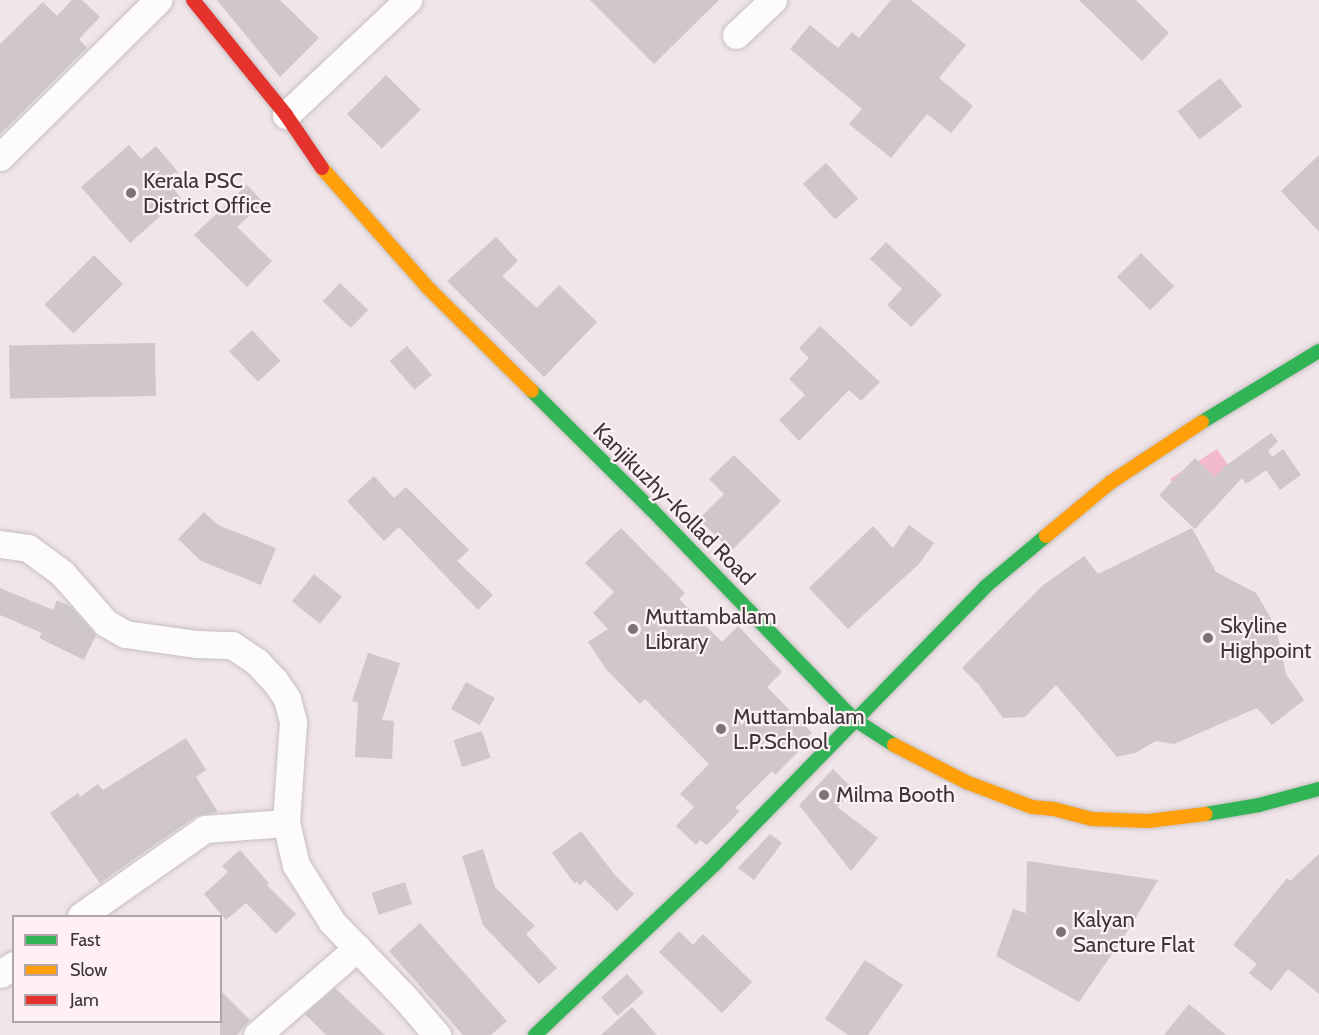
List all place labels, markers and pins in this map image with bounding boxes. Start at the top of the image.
place label: Kerala PSC District Office [143,167,271,218]
marker: Kerala PSC District Office [124,186,138,200]
place label: Muttambalam Library [645,603,777,654]
place label: Skyline Highpoint [1220,612,1311,664]
marker: Muttambalam Library [626,622,640,636]
marker: Skyline Highpoint [1201,631,1215,645]
place label: Muttambalam L.P.School [733,703,865,754]
marker: Muttambalam L.P.School [714,722,728,736]
place label: Milma Booth [836,782,955,808]
marker: Milma Booth [817,788,831,802]
place label: Kalyan Sancture Flat [1073,906,1195,957]
marker: Kalyan Sancture Flat [1054,925,1068,939]

